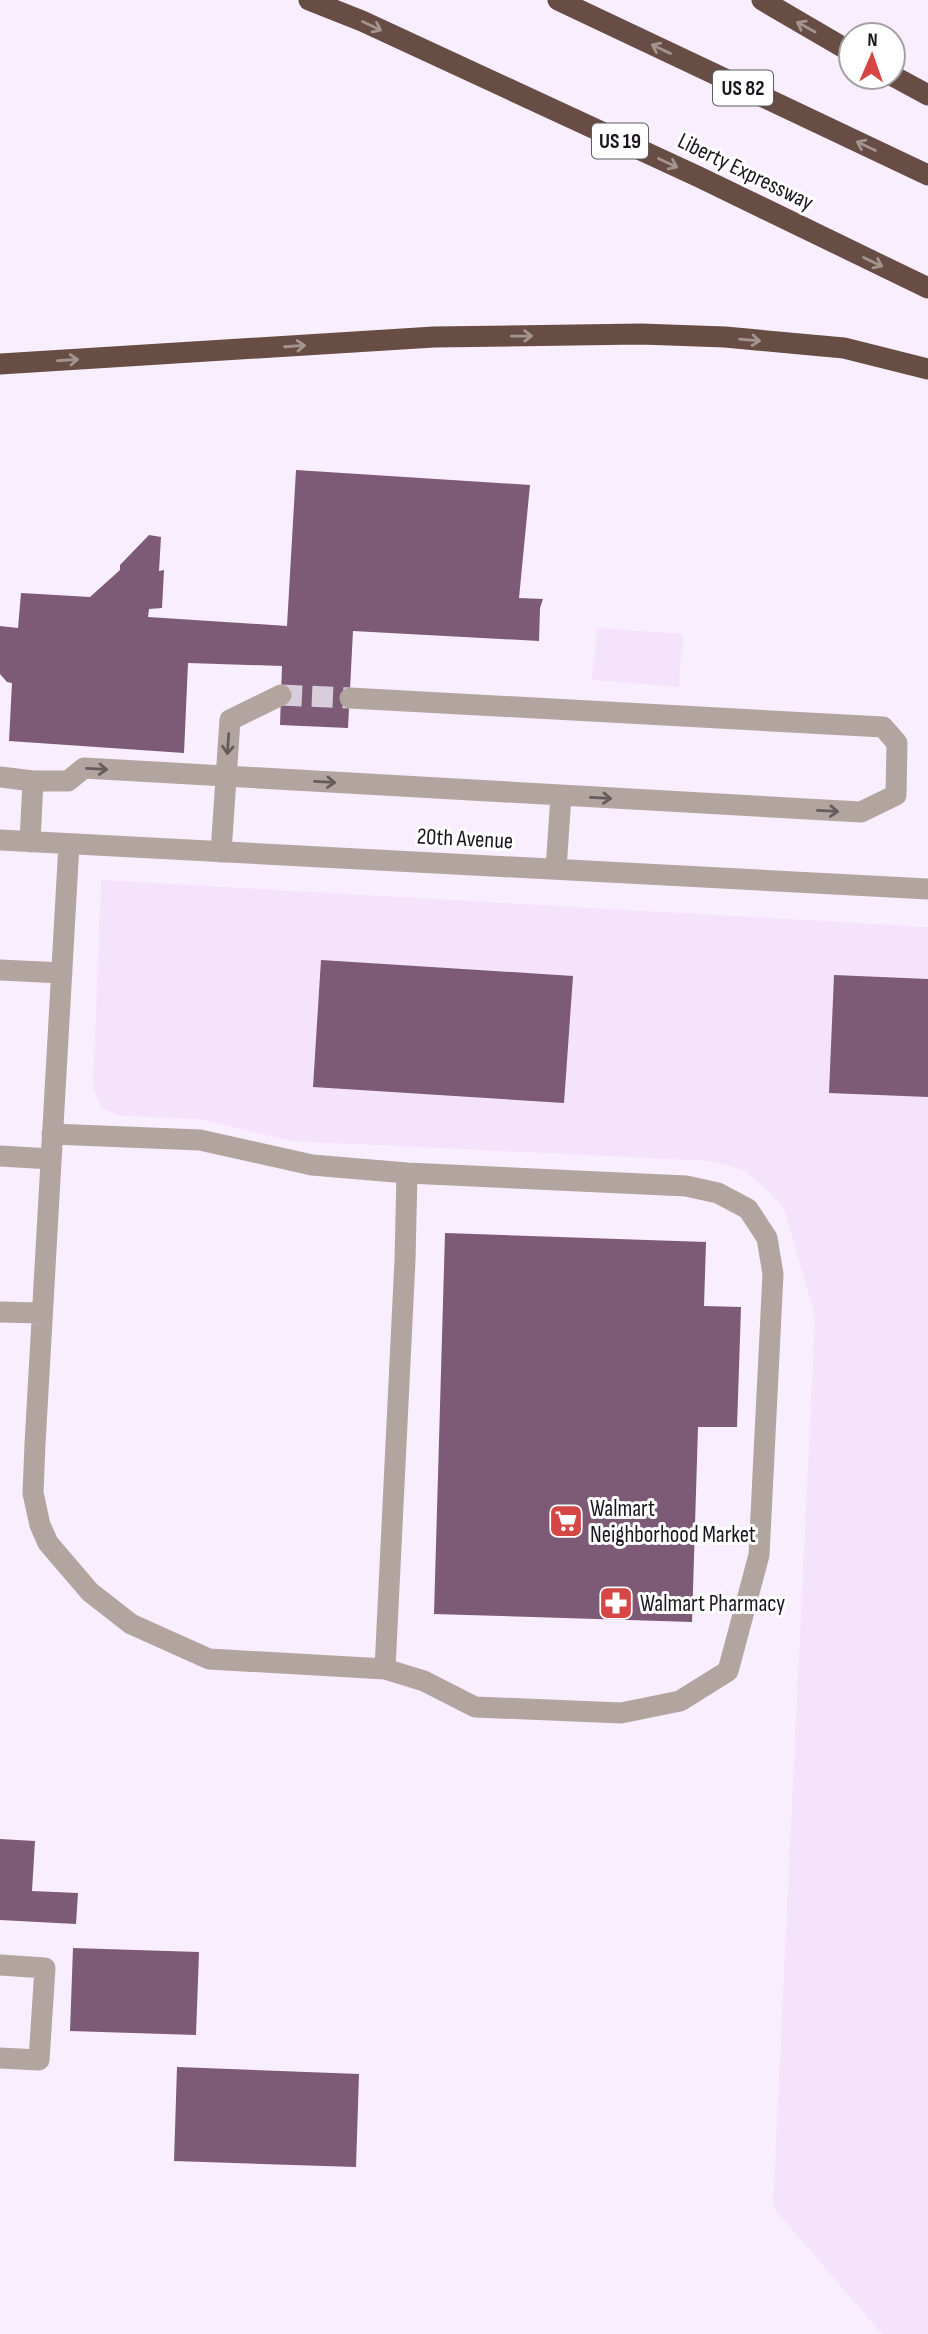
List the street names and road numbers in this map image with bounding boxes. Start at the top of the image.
road number: US 82 [713,70,773,106]
road number: US 19 [592,124,648,158]
street label: Liberty Expressway [673,127,818,217]
street label: 20th Avenue [416,822,514,856]

